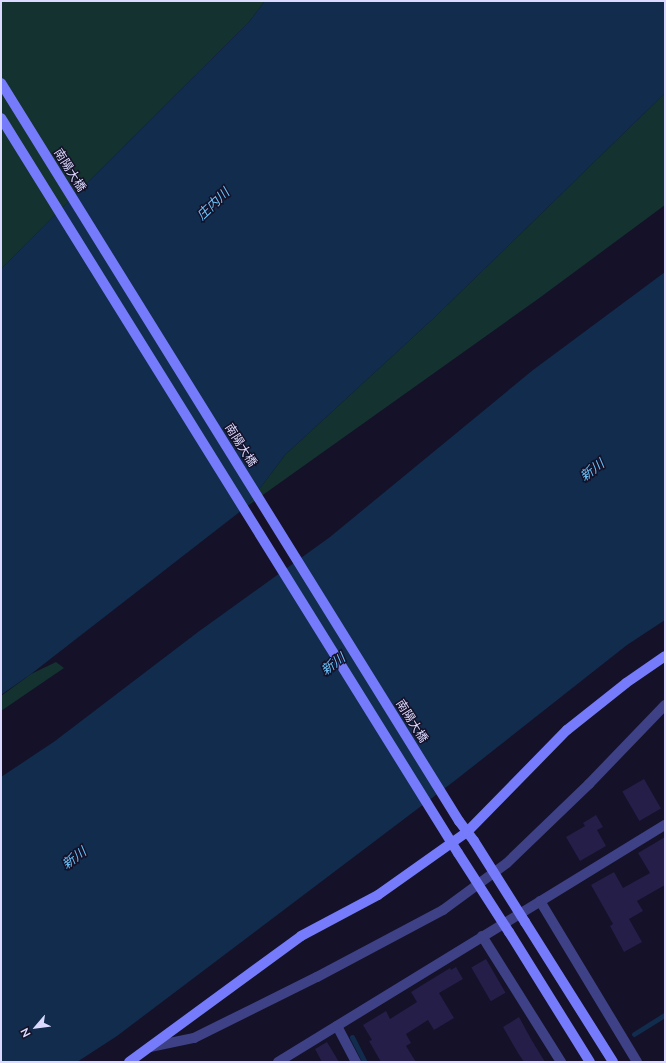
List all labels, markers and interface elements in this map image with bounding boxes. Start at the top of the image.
street label: 南陽大橋 [51,146,89,194]
water label: 庄内川 [194,185,232,223]
street label: 南陽大橋 [222,421,260,469]
water label: 新川 [577,456,607,484]
water label: 新川 [318,650,348,678]
street label: 南陽大橋 [393,697,431,745]
water label: 新川 [59,844,89,872]
north arrow [16,1007,56,1047]
text: N [17,1026,33,1040]

